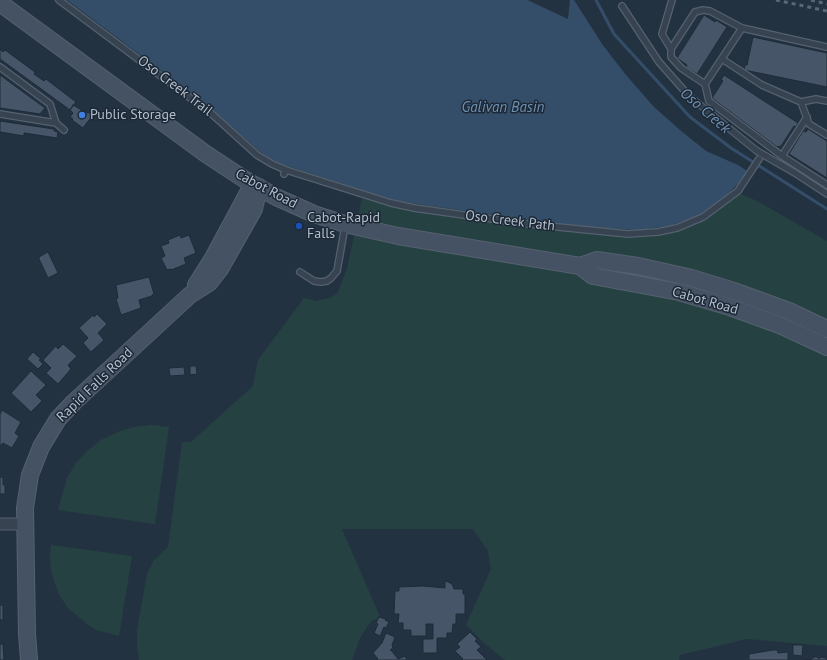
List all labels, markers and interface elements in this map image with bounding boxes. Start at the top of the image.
street label: Oso Creek Trail [134,52,216,120]
water label: Oso Creek [676,84,734,138]
water label: Galivan Basin [462,99,544,117]
place label: Public Storage [90,107,176,123]
marker: Public Storage [77,110,87,120]
street label: Cabot Road [232,166,300,212]
street label: Oso Creek Path [464,207,556,235]
place label: Cabot-Rapid Falls [307,210,380,242]
marker: Cabot-Rapid Falls [294,221,304,231]
street label: Cabot Road [670,284,740,318]
street label: Rapid Falls Road [53,344,137,426]

